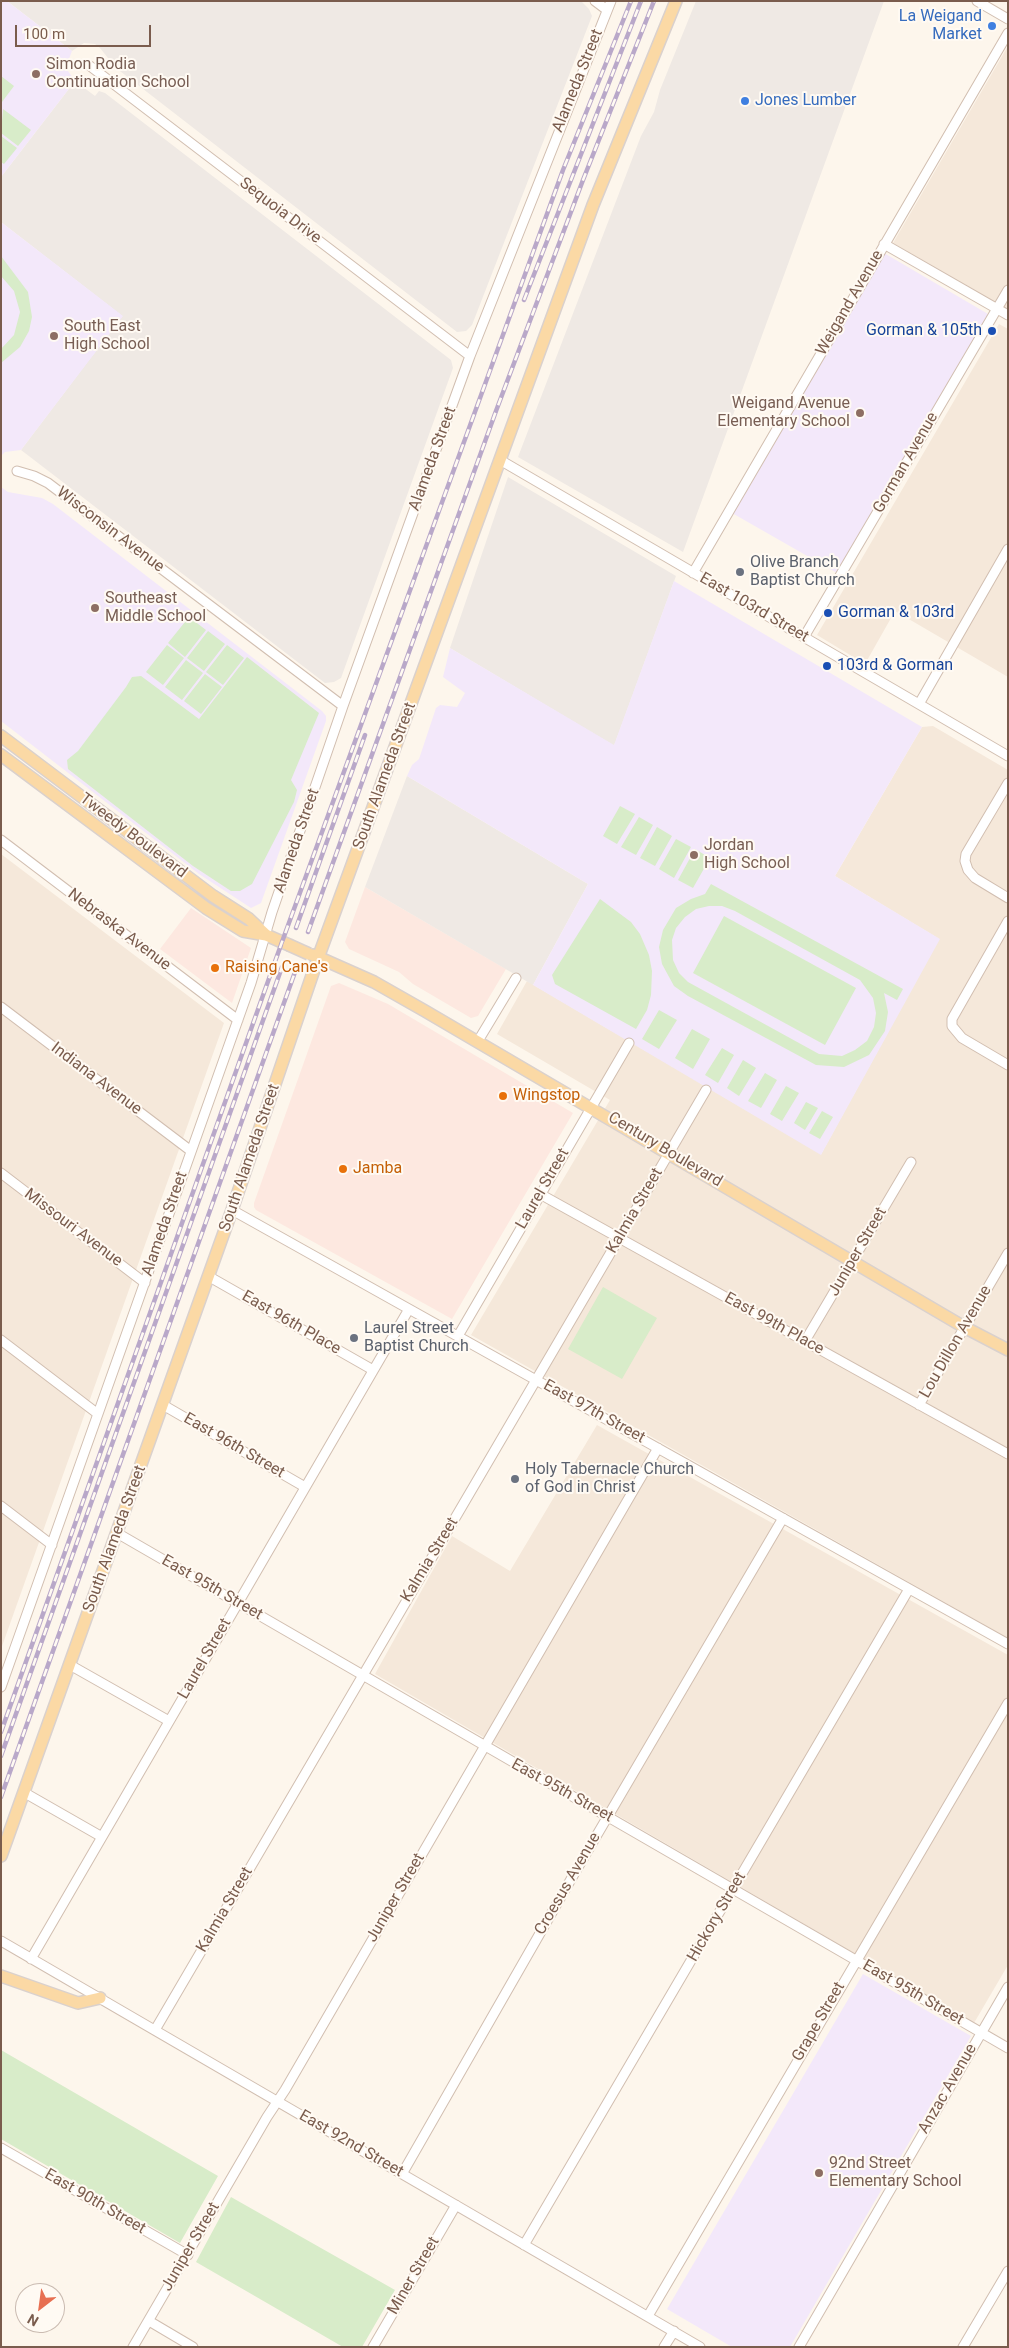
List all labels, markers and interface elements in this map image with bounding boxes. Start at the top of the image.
place label: La Weigand Market [899,7,982,45]
scale bar [18,15,154,47]
marker: La Weigand Market [986,20,998,32]
text: 100 m [23,25,65,43]
street label: Alameda Street [549,27,607,135]
place label: Simon Rodia Continuation School [46,55,190,93]
marker: Simon Rodia Continuation School [30,68,42,80]
place label: Jones Lumber [755,91,857,111]
marker: Jones Lumber [739,95,751,107]
street label: Sequoia Drive [235,174,325,248]
street label: Weigand Avenue [812,247,888,359]
place label: South East High School [64,317,150,355]
place label: Gorman & 105th [866,321,982,341]
marker: Gorman & 105th [986,325,998,337]
marker: South East High School [48,330,60,342]
place label: Weigand Avenue Elementary School [717,394,850,432]
street label: Alameda Street [405,404,461,514]
marker: Weigand Avenue Elementary School [854,407,866,419]
street label: Gorman Avenue [869,409,943,517]
street label: Wisconsin Avenue [52,483,168,577]
place label: Olive Branch Baptist Church [750,553,855,591]
marker: Olive Branch Baptist Church [734,566,746,578]
street label: East 103rd Street [696,569,812,647]
place label: Southeast Middle School [105,589,206,627]
marker: Southeast Middle School [89,602,101,614]
place label: Gorman & 103rd [838,603,954,623]
marker: Gorman & 103rd [822,607,834,619]
place label: 103rd & Gorman [837,656,953,676]
marker: 103rd & Gorman [821,660,833,672]
street label: South Alameda Street [349,700,421,852]
street label: Alameda Street [270,786,324,896]
street label: Tweedy Boulevard [76,789,190,883]
place label: Jordan High School [704,836,790,874]
marker: Jordan High School [688,849,700,861]
street label: Nebraska Avenue [64,885,174,975]
place label: Raising Cane's [225,958,328,978]
marker: Raising Cane's [209,962,221,974]
street label: Indiana Avenue [47,1039,145,1119]
street label: South Alameda Street [216,1082,284,1234]
place label: Wingstop [513,1086,580,1106]
marker: Wingstop [497,1090,509,1102]
street label: Century Boulevard [604,1108,726,1192]
street label: Laurel Street [512,1145,574,1233]
place label: Jamba [353,1159,402,1179]
marker: Jamba [337,1163,349,1175]
street label: Kalmia Street [603,1165,667,1257]
street label: Alameda Street [138,1169,192,1279]
street label: Missouri Avenue [20,1185,126,1271]
street label: Juniper Street [825,1204,891,1300]
street label: Lou Dillon Avenue [916,1282,996,1402]
street label: East 96th Place [238,1287,344,1359]
street label: East 99th Place [721,1289,827,1359]
place label: Laurel Street Baptist Church [364,1319,469,1357]
marker: Laurel Street Baptist Church [348,1332,360,1344]
street label: East 97th Street [540,1376,648,1448]
street label: East 96th Street [180,1409,288,1483]
place label: Holy Tabernacle Church of God in Christ [525,1460,694,1498]
street label: South Alameda Street [79,1463,151,1615]
marker: Holy Tabernacle Church of God in Christ [509,1473,521,1485]
street label: Kalmia Street [397,1514,463,1606]
street label: East 95th Street [158,1551,266,1625]
street label: Laurel Street [174,1615,236,1703]
street label: East 95th Street [508,1755,616,1827]
street label: Croesus Avenue [531,1829,605,1939]
street label: Juniper Street [363,1850,429,1946]
street label: Kalmia Street [193,1864,257,1956]
street label: Hickory Street [684,1869,750,1965]
street label: East 95th Street [859,1956,967,2030]
street label: Grape Street [789,1979,849,2065]
street label: Anzac Avenue [915,2041,981,2137]
street label: East 92nd Street [295,2106,407,2182]
place label: 92nd Street Elementary School [829,2154,962,2192]
street label: East 90th Street [41,2165,149,2239]
marker: 92nd Street Elementary School [813,2167,825,2179]
street label: Juniper Street [158,2199,224,2295]
street label: Miner Street [384,2234,444,2318]
north arrow [15,2283,65,2333]
text: N [25,2311,41,2330]

